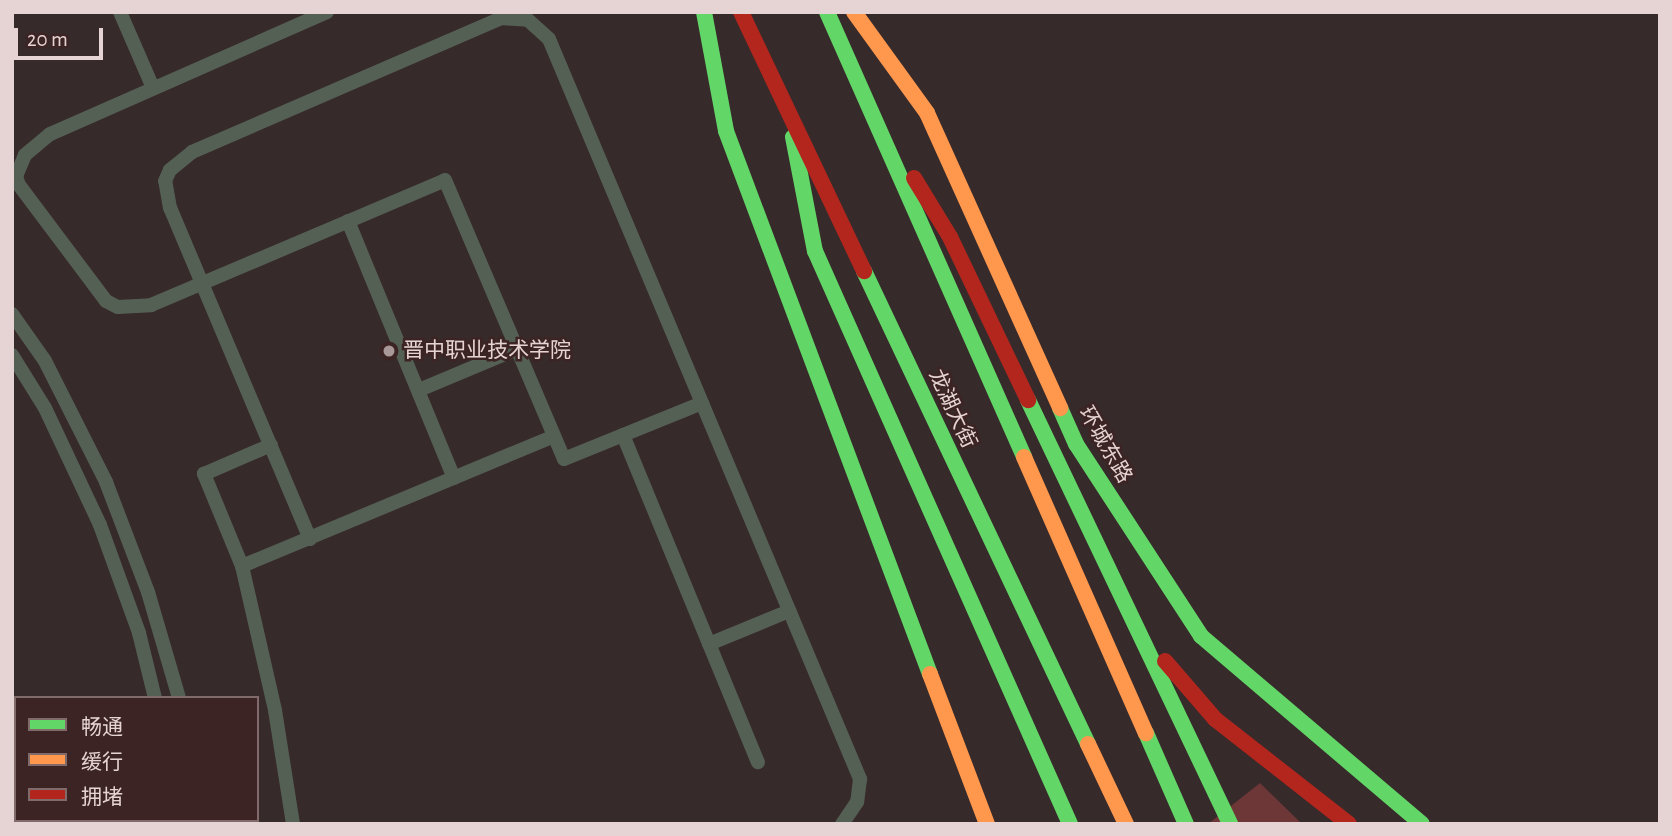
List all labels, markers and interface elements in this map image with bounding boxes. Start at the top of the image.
scale bar [18,14,107,58]
text: 20 m [27,29,68,50]
place label: 晋中职业技术学院 [403,338,571,364]
marker: 晋中职业技术学院 [381,343,397,359]
street label: 龙湖大街 [923,366,981,452]
street label: 环城东路 [1073,402,1137,488]
legend [14,696,259,822]
text: 畅通 [81,717,123,738]
text: 缓行 [81,752,123,773]
text: 拥堵 [81,787,123,808]

